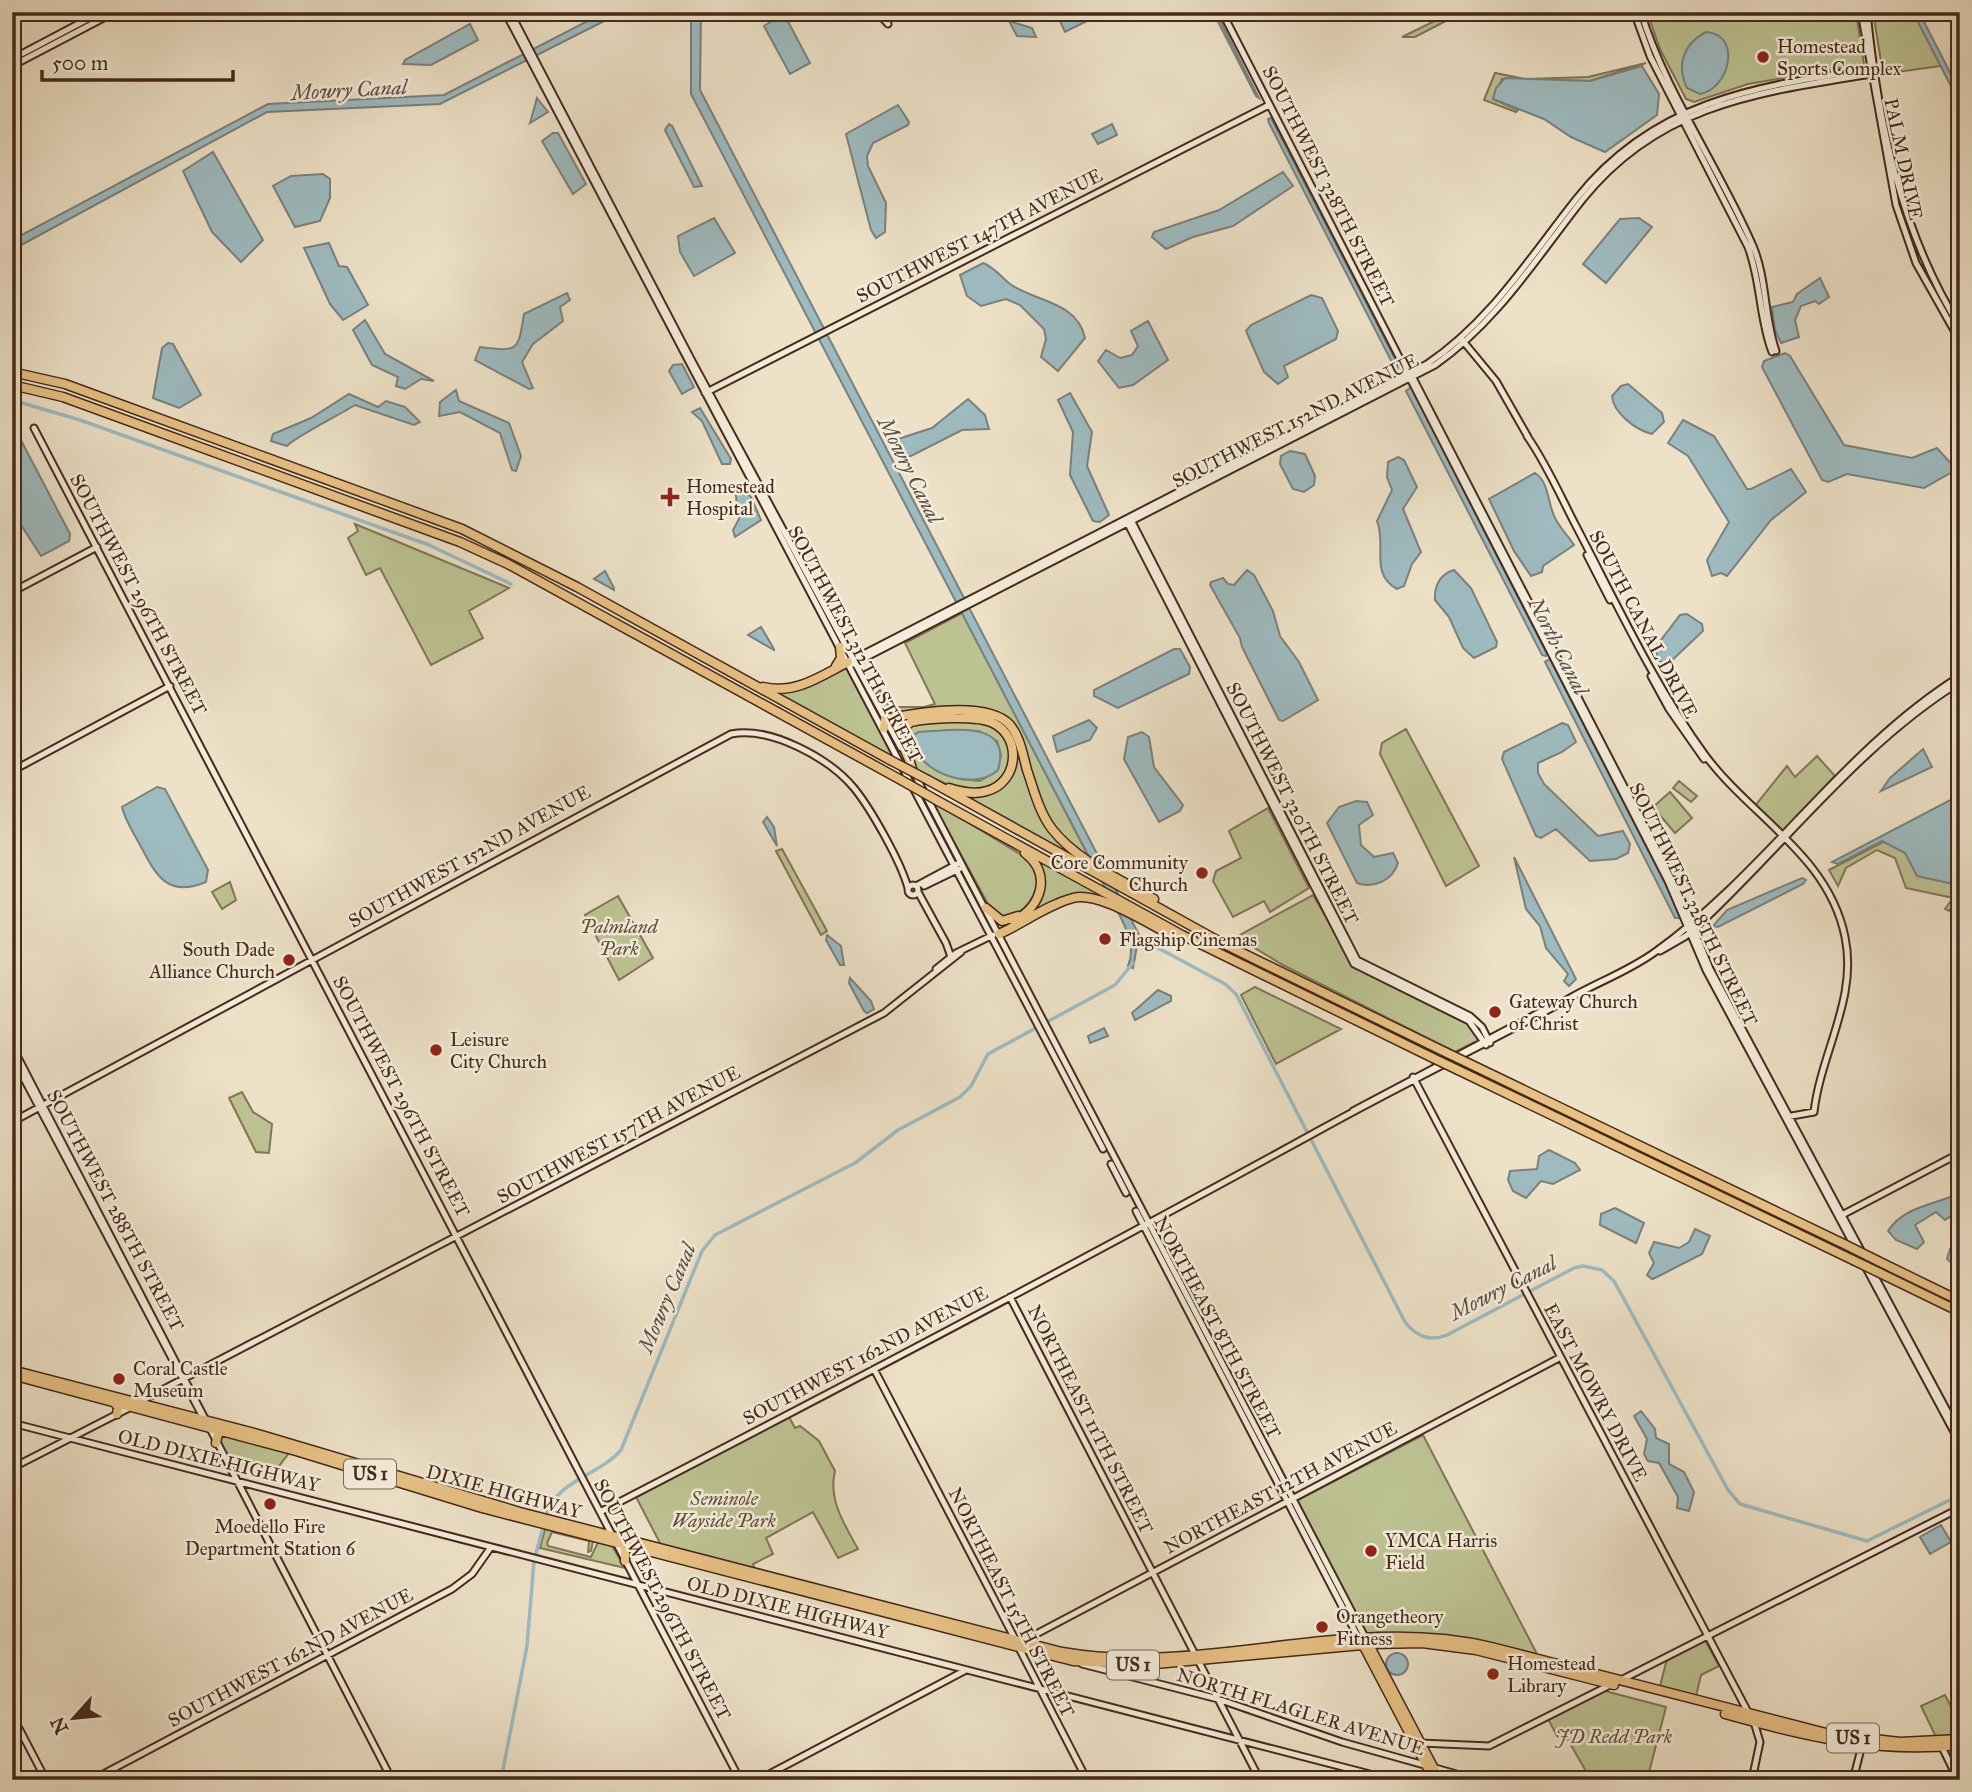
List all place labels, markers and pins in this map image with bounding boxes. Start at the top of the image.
place label: Homestead Sports Complex [1777,35,1902,80]
marker: Homestead Sports Complex [1755,49,1771,65]
place label: Homestead Hospital [686,475,775,520]
marker: Homestead Hospital [660,487,680,507]
place label: Core Community Church [1051,851,1189,896]
marker: Core Community Church [1194,865,1210,881]
place label: Flagship Cinemas [1119,928,1257,952]
marker: Flagship Cinemas [1097,931,1113,947]
place label: South Dade Alliance Church [148,938,275,983]
marker: South Dade Alliance Church [281,952,297,968]
place label: Gateway Church of Christ [1509,990,1638,1035]
marker: Gateway Church of Christ [1487,1004,1503,1020]
place label: Leisure City Church [450,1028,547,1073]
marker: Leisure City Church [428,1042,444,1058]
place label: Coral Castle Museum [133,1357,228,1402]
marker: Coral Castle Museum [111,1371,127,1387]
marker: Moedello Fire Department Station 6 [262,1496,278,1512]
place label: Moedello Fire Department Station 6 [185,1515,356,1560]
place label: YMCA Harris Field [1385,1529,1497,1574]
marker: YMCA Harris Field [1363,1543,1379,1559]
place label: Orangetheory Fitness [1336,1605,1445,1650]
marker: Orangetheory Fitness [1314,1619,1330,1635]
place label: Homestead Library [1507,1652,1596,1697]
marker: Homestead Library [1485,1666,1501,1682]

